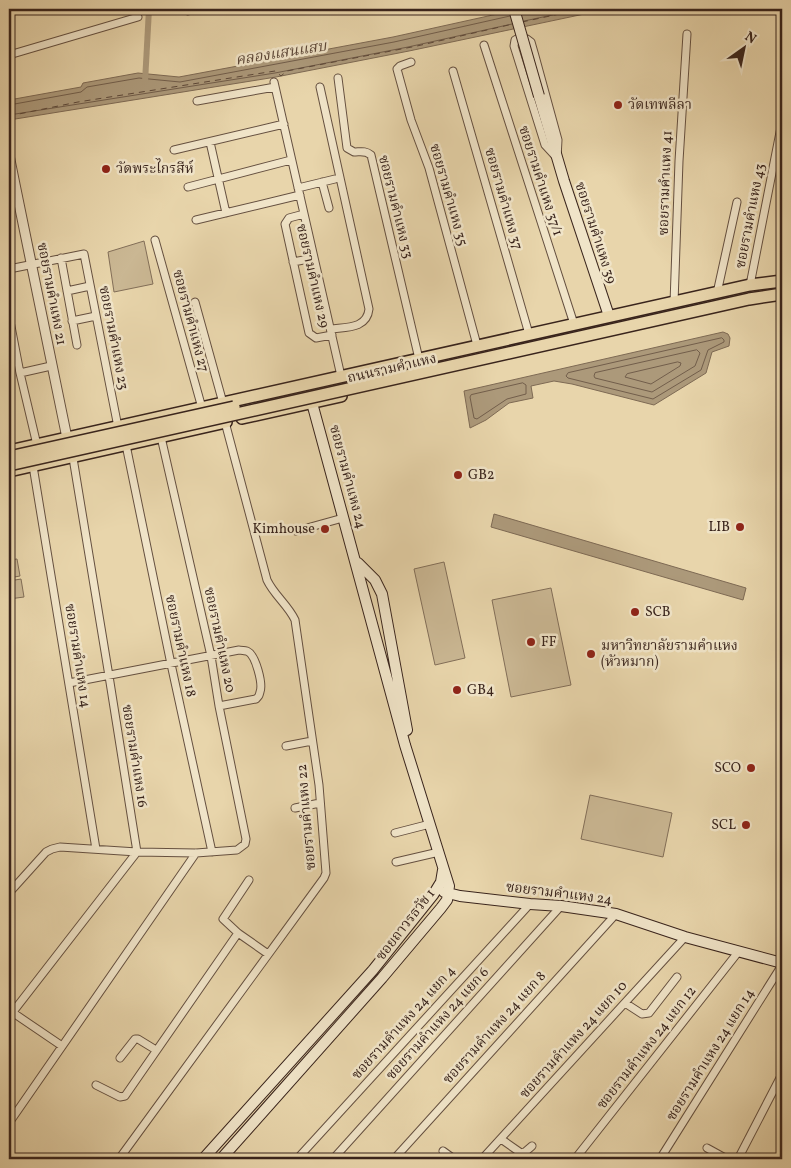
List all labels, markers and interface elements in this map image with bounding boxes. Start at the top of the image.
north arrow [718,22,768,72]
text: N [741,28,760,49]
water label: คลองแสนแสบ [234,36,330,72]
place label: วัดเทพลีลา [628,96,692,115]
marker: วัดเทพลีลา [612,99,624,111]
street label: ซอยรามคำแหง 37/1 [513,123,567,239]
street label: ซอยรามคำแหง 41 [655,130,677,236]
street label: ซอยรามคำแหง 35 [424,142,472,248]
street label: ซอยรามคำแหง 37 [479,146,527,252]
street label: ซอยรามคำแหง 33 [373,153,417,261]
place label: วัดพระไกรสีห์ [116,158,194,179]
street label: ซอยรามคำแหง 43 [732,162,770,270]
marker: วัดพระไกรสีห์ [100,163,112,175]
street label: ซอยรามคำแหง 39 [570,180,620,286]
street label: ซอยรามคำแหง 29 [291,222,333,330]
street label: ซอยรามคำแหง 21 [32,241,70,347]
street label: ซอยรามคำแหง 27 [167,268,213,375]
street label: ซอยรามคำแหง 23 [94,284,132,392]
street label: ถนนรามคำแหง [346,350,438,388]
street label: ซอยรามคำแหง 24 [324,423,370,531]
place label: GB2 [468,466,494,485]
marker: GB2 [452,469,464,481]
place label: LIB [708,518,730,537]
place label: Kimhouse [253,520,315,539]
marker: LIB [734,521,746,533]
marker: Kimhouse [319,523,331,535]
street label: ซอยรามคำแหง 20 [199,586,239,694]
street label: ซอยรามคำแหง 18 [160,593,200,699]
street label: ซอยรามคำแหง 14 [59,603,95,709]
place label: SCB [645,603,671,622]
marker: SCB [629,606,641,618]
place label: FF [541,633,557,652]
marker: FF [525,636,537,648]
place label: มหาวิทยาลัยรามคำแหง (หัวหมาก) [601,637,738,672]
marker: มหาวิทยาลัยรามคำแหง (หัวหมาก) [585,648,597,660]
place label: GB4 [467,681,494,700]
marker: GB4 [451,684,463,696]
street label: ซอยรามคำแหง 16 [116,703,152,809]
place label: SCO [714,759,741,778]
marker: SCO [745,762,757,774]
street label: ซอยรามคำแหง 22 [293,763,321,871]
place label: SCL [711,816,736,835]
marker: SCL [740,819,752,831]
street label: ซอยรามคำแหง 24 [505,878,613,910]
street label: ซอยถาวรธวัช 1 [372,885,440,965]
street label: ซอยรามคำแหง 24 แยก 4 [348,962,460,1084]
street label: ซอยรามคำแหง 24 แยก 6 [382,964,494,1084]
street label: ซอยรามคำแหง 24 แยก 8 [439,968,551,1088]
street label: ซอยรามคำแหง 24 แยก 10 [516,977,632,1103]
street label: ซอยรามคำแหง 24 แยก 12 [593,982,701,1114]
street label: ซอยรามคำแหง 24 แยก 14 [663,985,759,1125]

